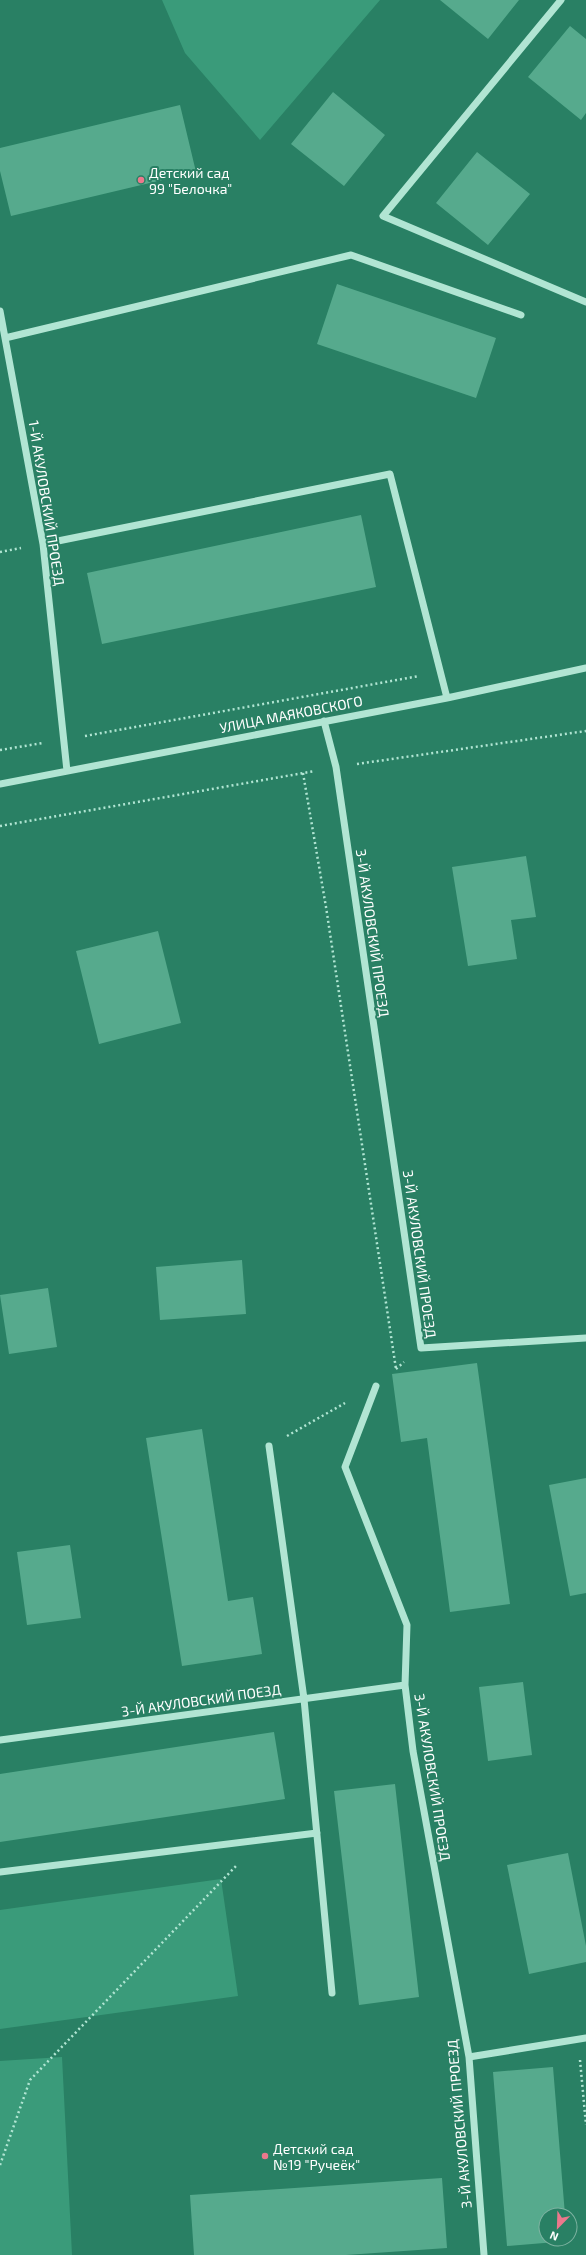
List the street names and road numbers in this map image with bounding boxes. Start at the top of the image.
street label: 1-Й АКУЛОВСКИЙ ПРОЕЗД [26,419,69,587]
street label: УЛИЦА МАЯКОВСКОГО [218,692,364,736]
street label: 3-Й АКУЛОВСКИЙ ПРОЕЗД [353,848,393,1018]
street label: 3-Й АКУЛОВСКИЙ ПРОЕЗД [400,1169,440,1339]
street label: 3-Й АКУЛОВСКИЙ ПОЕЗД [120,1680,282,1720]
street label: 3-Й АКУЛОВСКИЙ ПРОЕЗД [411,1692,455,1862]
street label: 3-Й АКУЛОВСКИЙ ПРОЕЗД [443,2039,475,2209]

